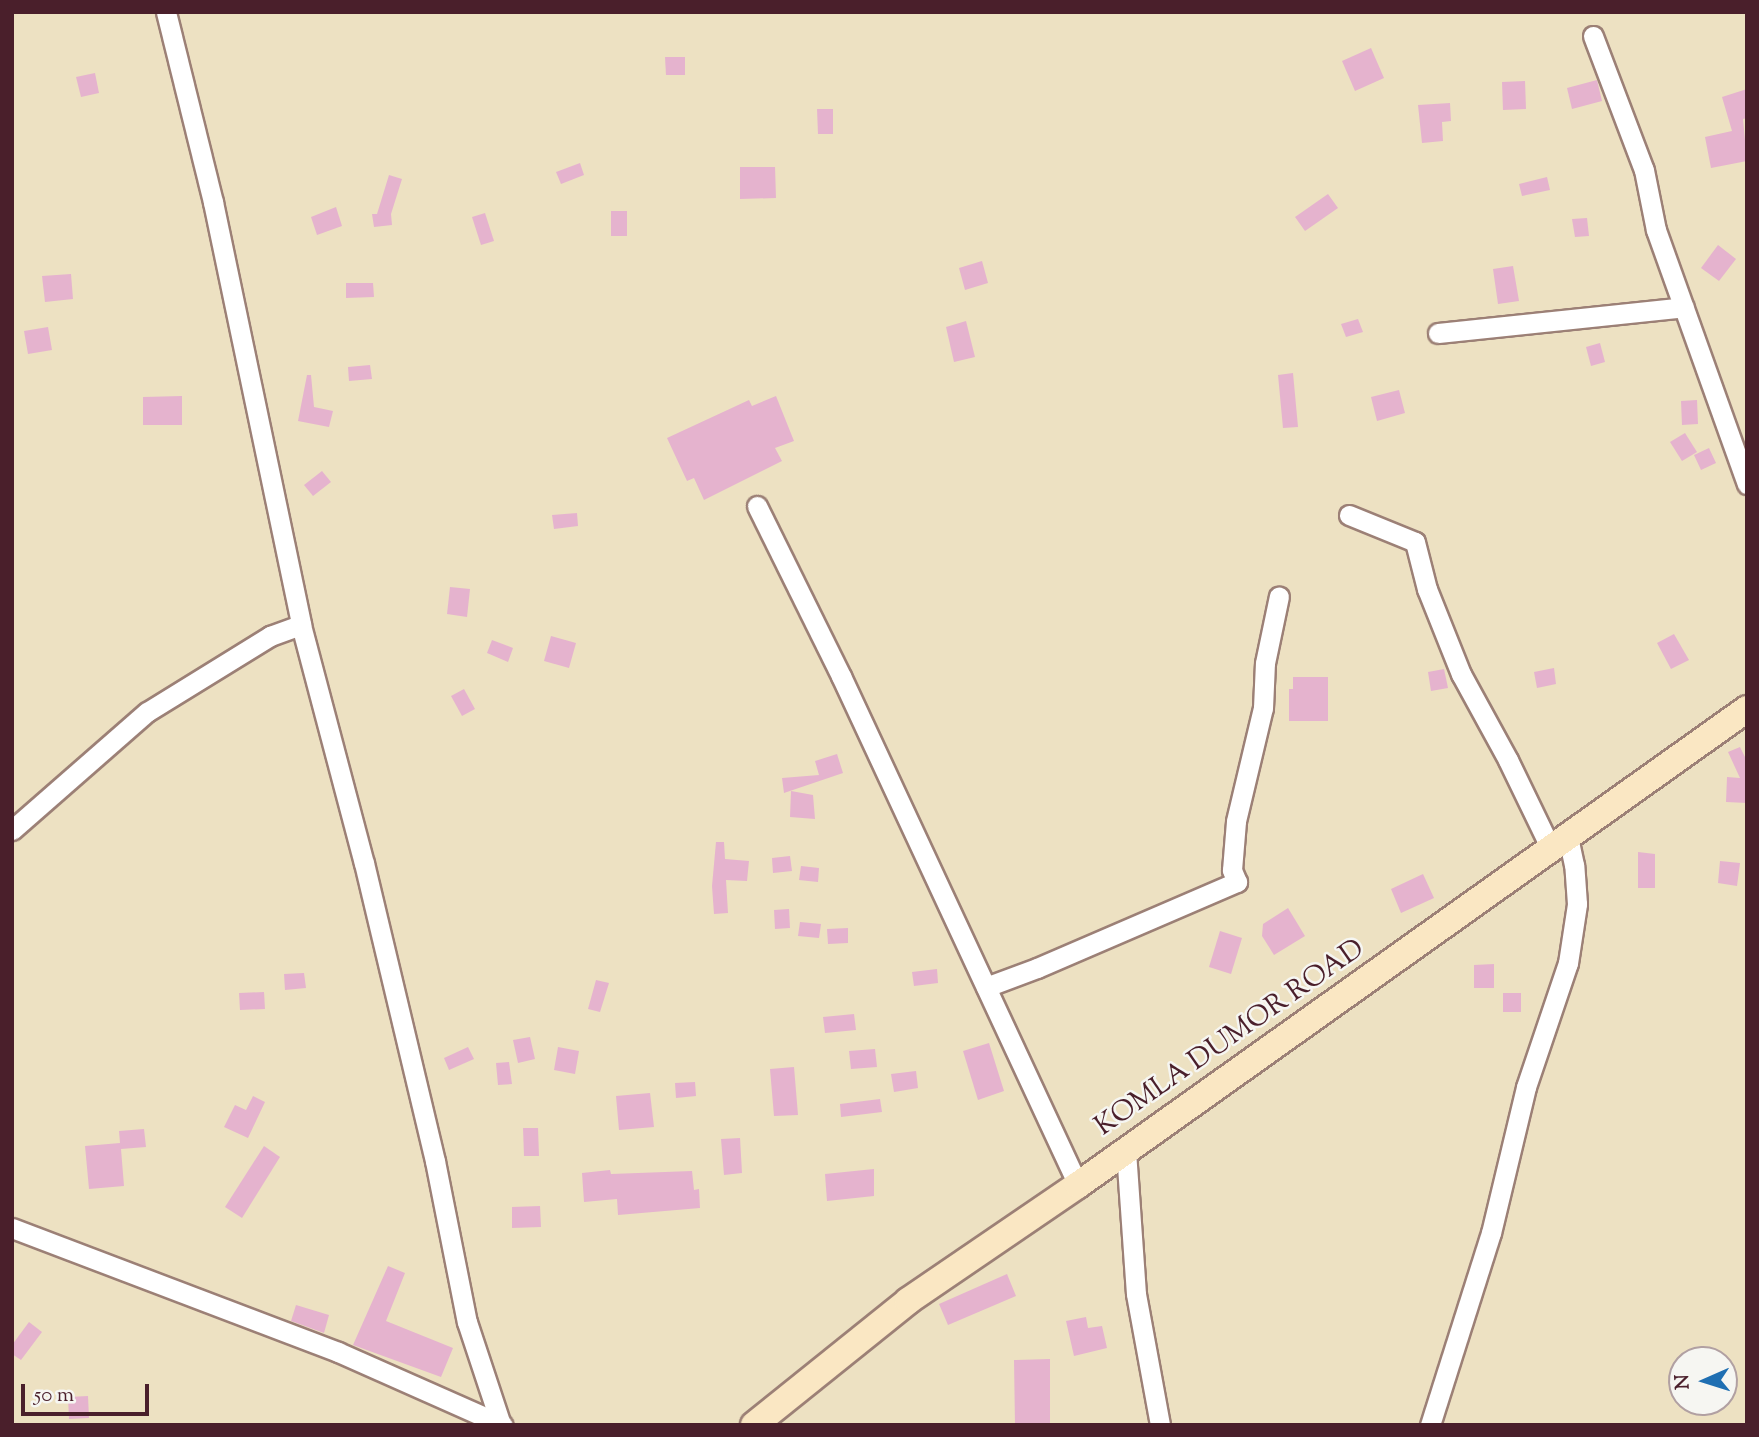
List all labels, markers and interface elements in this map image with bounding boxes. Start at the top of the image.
street label: KOMLA DUMOR ROAD [1089,932,1371,1144]
north arrow [1668,1346,1738,1416]
scale bar [24,1370,152,1414]
text: N [1670,1374,1697,1390]
text: 50 m [34,1381,74,1411]

